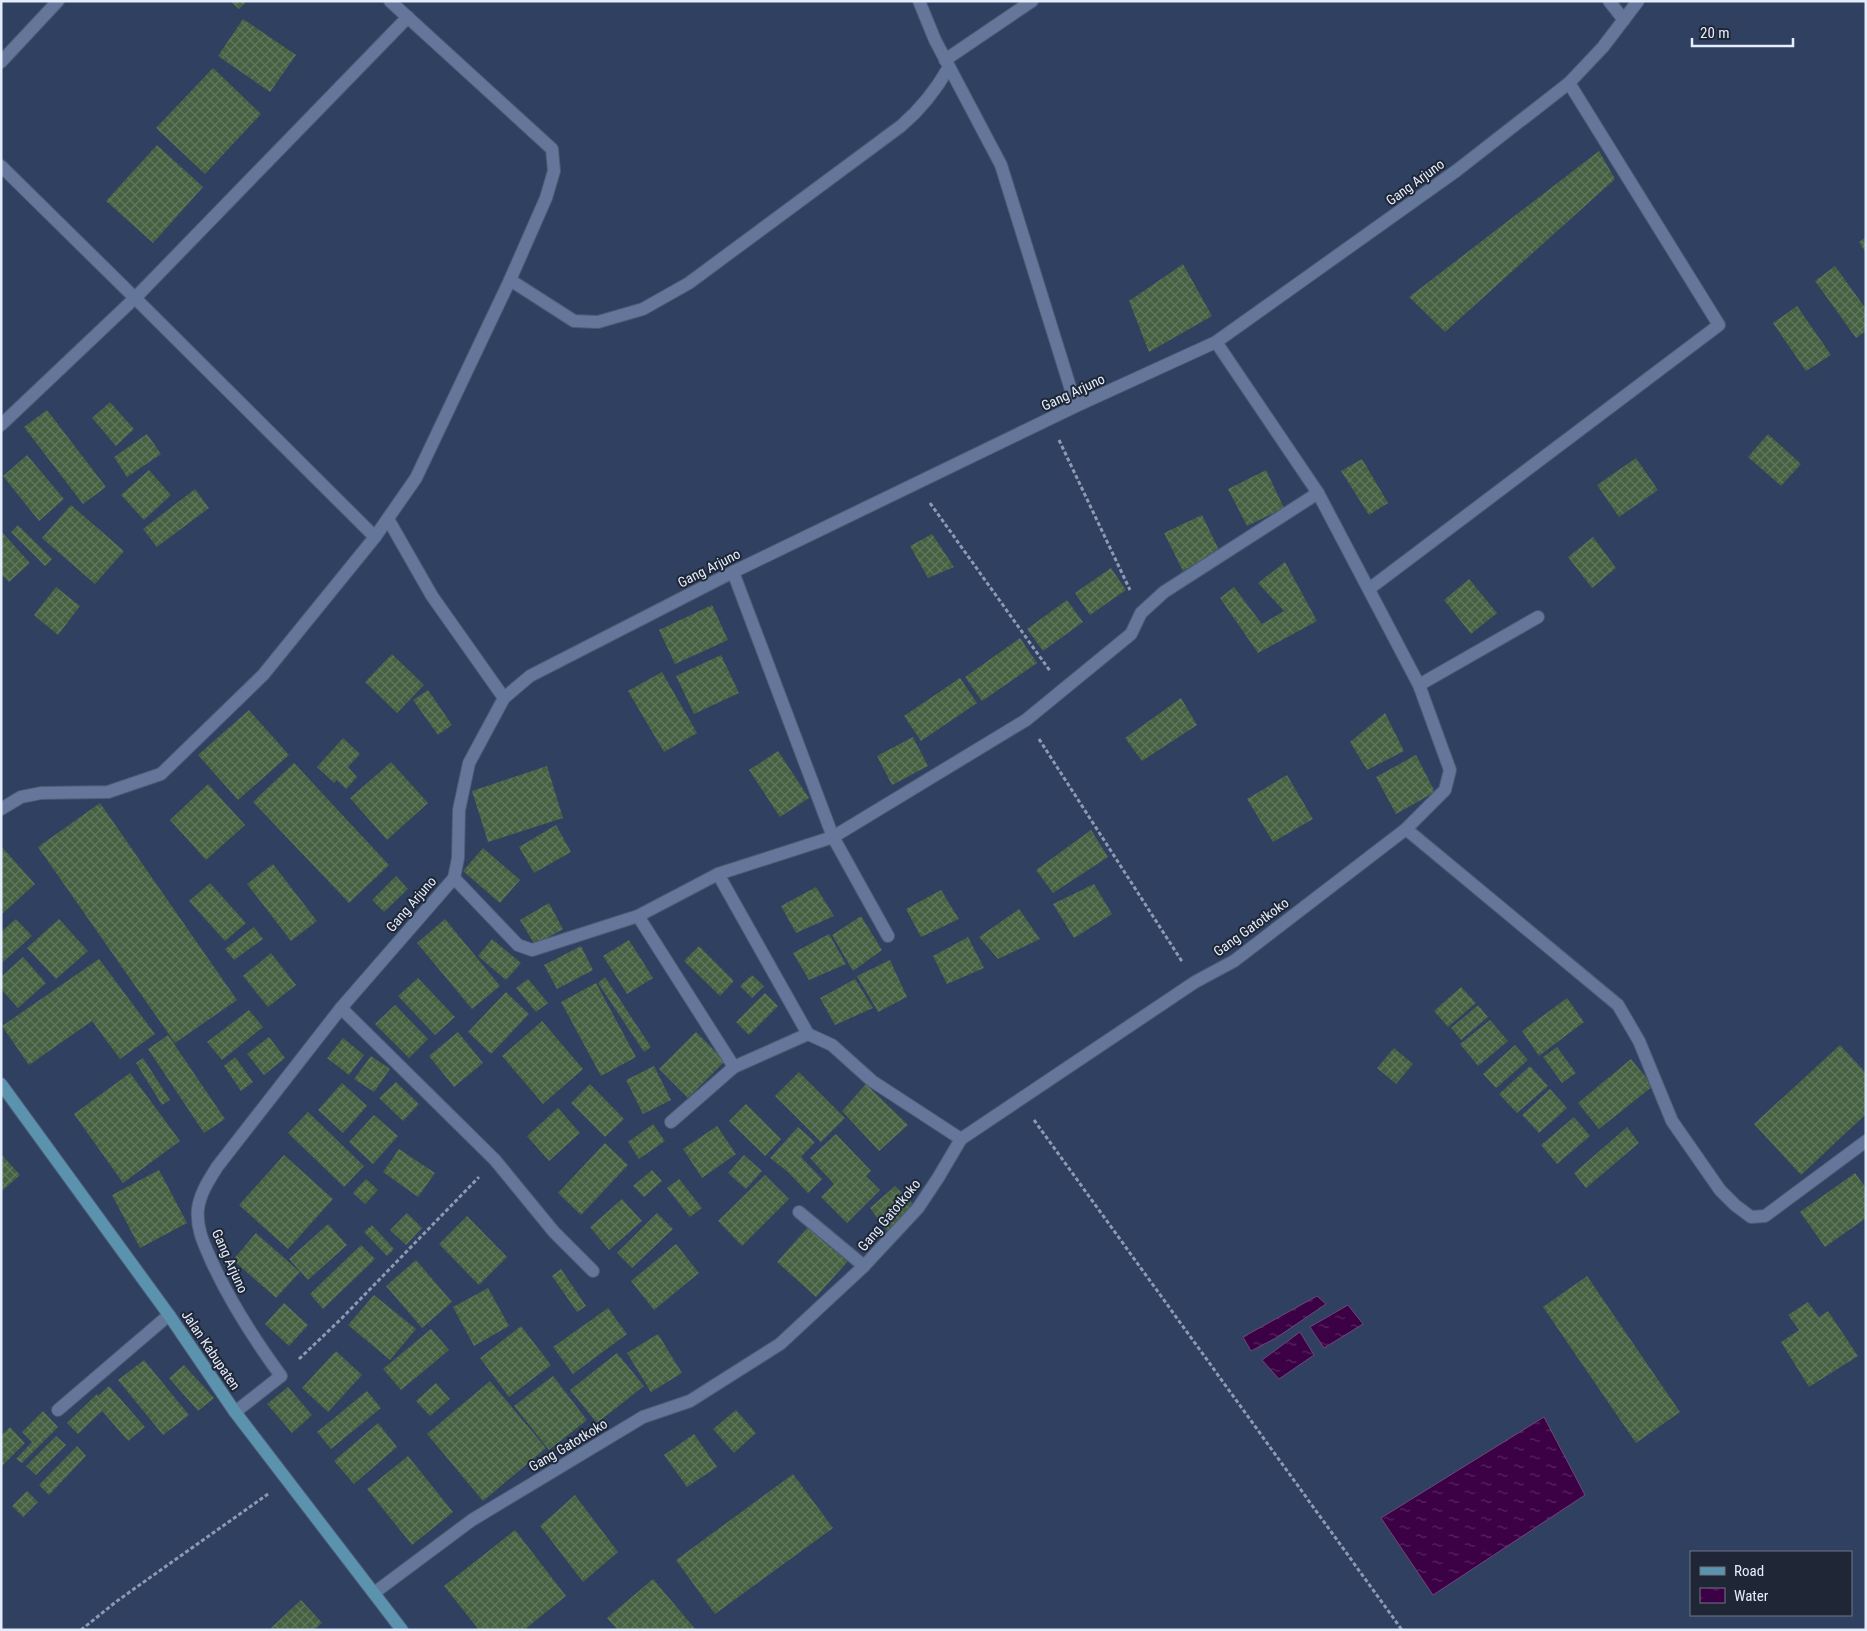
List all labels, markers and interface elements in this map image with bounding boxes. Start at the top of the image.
scale bar [1692,15,1793,47]
text: 20 m [1700,24,1730,42]
street label: Gang Arjuno [1383,156,1447,208]
street label: Gang Arjuno [1039,370,1107,414]
street label: Gang Arjuno [675,545,743,591]
street label: Gang Arjuno [383,873,439,935]
street label: Gang Gatotkoko [1210,894,1292,960]
street label: Gang Gatotkoko [854,1176,924,1254]
street label: Gang Arjuno [209,1227,251,1295]
street label: Jalan Kabupaten [179,1307,243,1393]
street label: Gang Gatotkoko [526,1415,610,1475]
legend [1690,1551,1852,1616]
text: Road [1734,1562,1764,1580]
text: Water [1734,1587,1769,1605]

